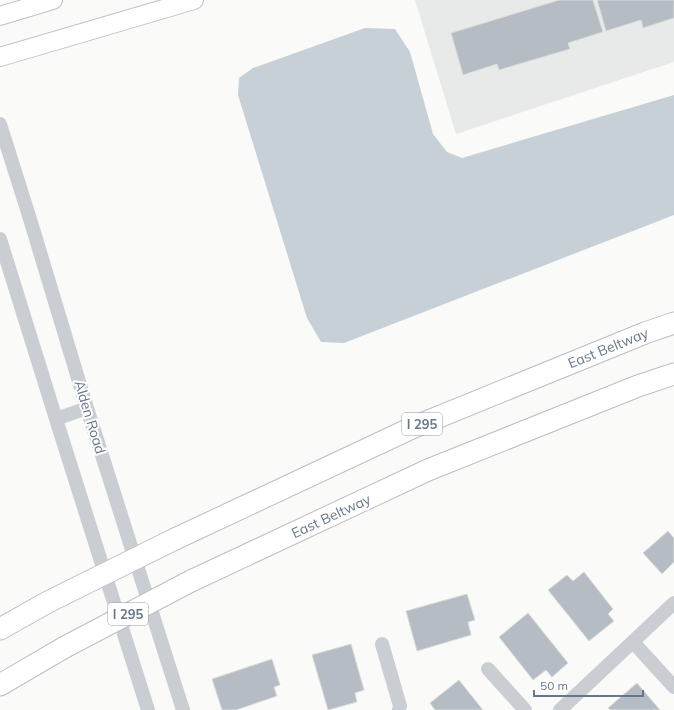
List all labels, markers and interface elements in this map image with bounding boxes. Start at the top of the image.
street label: East Beltway [565,323,651,372]
street label: Alden Road [70,378,110,456]
road number: I 295 [402,413,442,435]
street label: East Beltway [289,490,374,542]
road number: I 295 [108,603,148,625]
scale bar [534,672,643,698]
text: 50 m [540,678,568,693]

